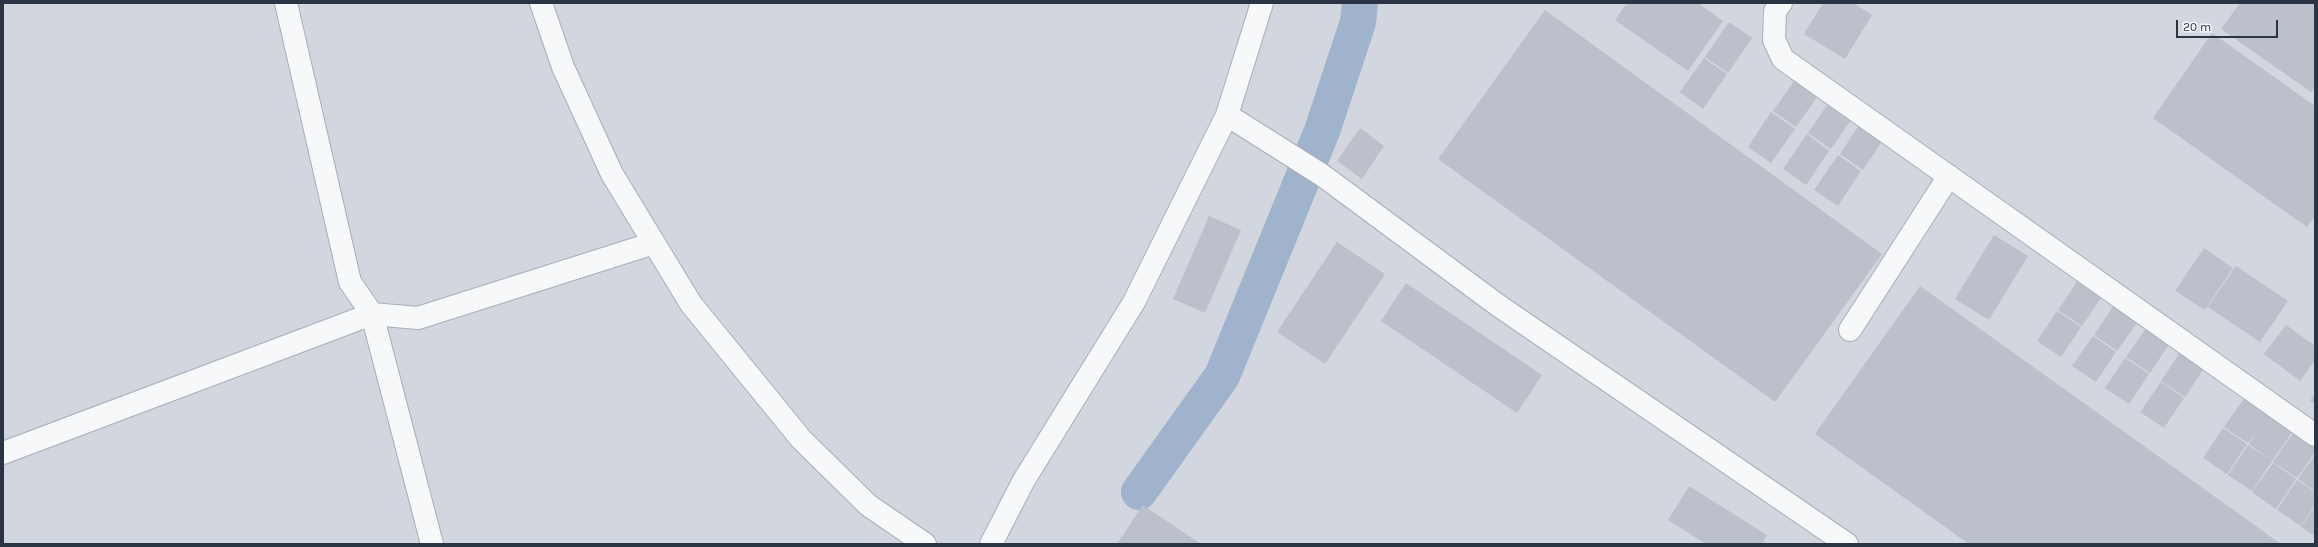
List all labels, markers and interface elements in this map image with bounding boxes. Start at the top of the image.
scale bar [2178,12,2280,38]
text: 20 m [2183,20,2211,34]

